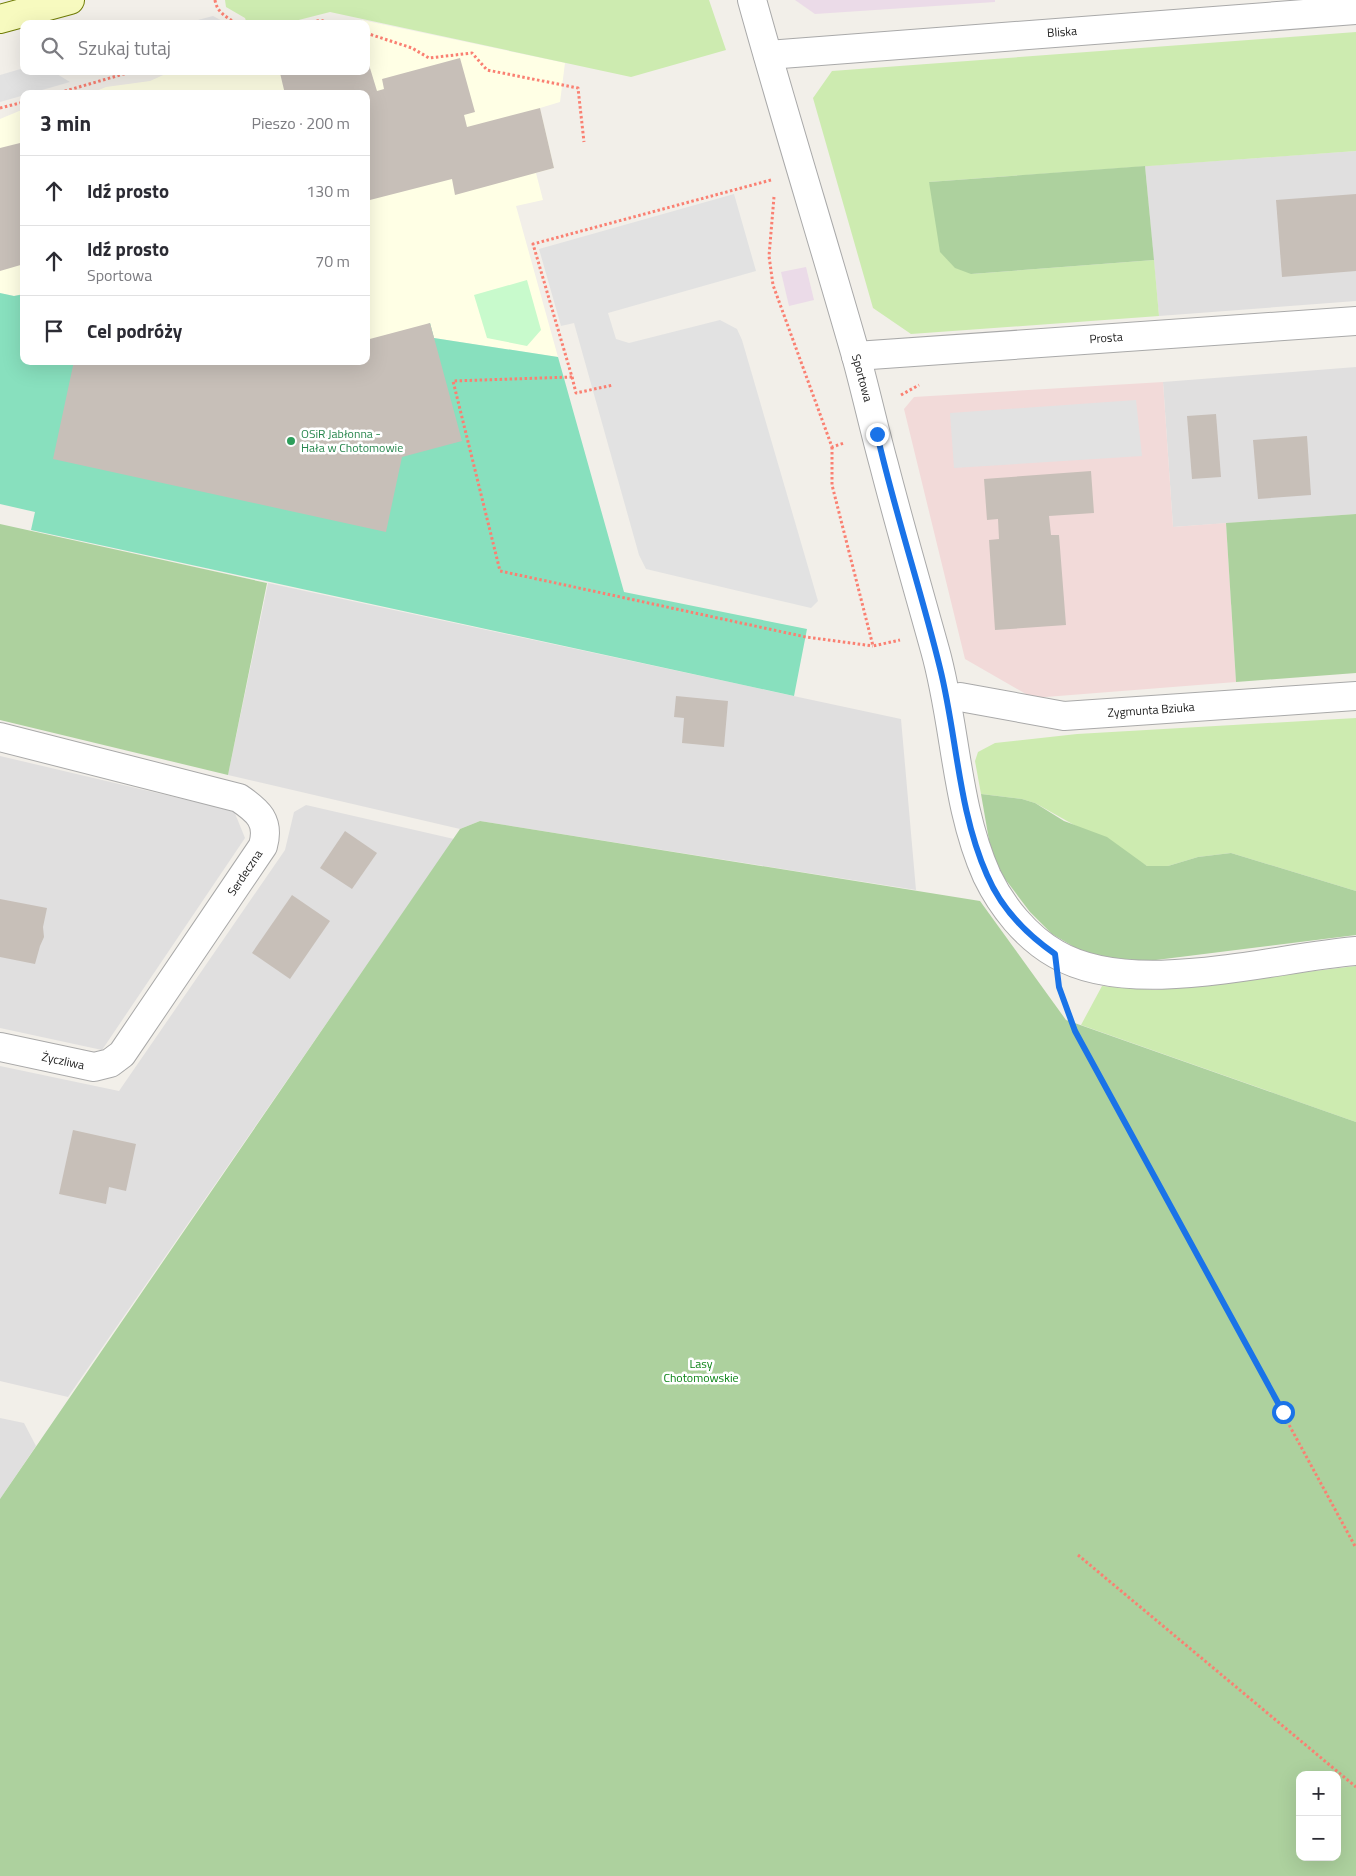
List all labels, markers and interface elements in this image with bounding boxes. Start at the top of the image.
search box [20,20,370,75]
street label: Bliska [1046,21,1078,42]
text: Szukaj tutaj [78,33,171,62]
icon: search [38,34,66,62]
text: 3 min [40,107,91,139]
text: Pieszo · 200 m [252,111,350,135]
text: Idź prosto [87,176,169,205]
icon: ahead [40,177,68,205]
text: 130 m [306,179,350,203]
text: Idź prosto [87,234,169,263]
icon: ahead [40,247,68,275]
text: 70 m [315,249,350,273]
text: Sportowa [87,263,152,287]
text: Cel podróży [87,316,182,345]
icon: arrive [40,317,68,345]
street label: Prosta [1089,327,1123,348]
street label: Sportowa [847,352,878,404]
route end [866,423,889,446]
place label: OSiR Jabłonna - Hała w Chotomowie [301,424,403,457]
marker: OSiR Jabłonna - Hała w Chotomowie [285,435,297,447]
street label: Zygmunta Bziuka [1107,697,1195,722]
street label: Serdeczna [222,846,267,900]
street label: Życzliwa [40,1047,86,1074]
park label: Lasy Chotomowskie [663,1354,739,1387]
route start [1272,1401,1295,1424]
map controls [1296,1771,1341,1861]
button: + [1296,1771,1341,1816]
button: − [1296,1816,1341,1861]

